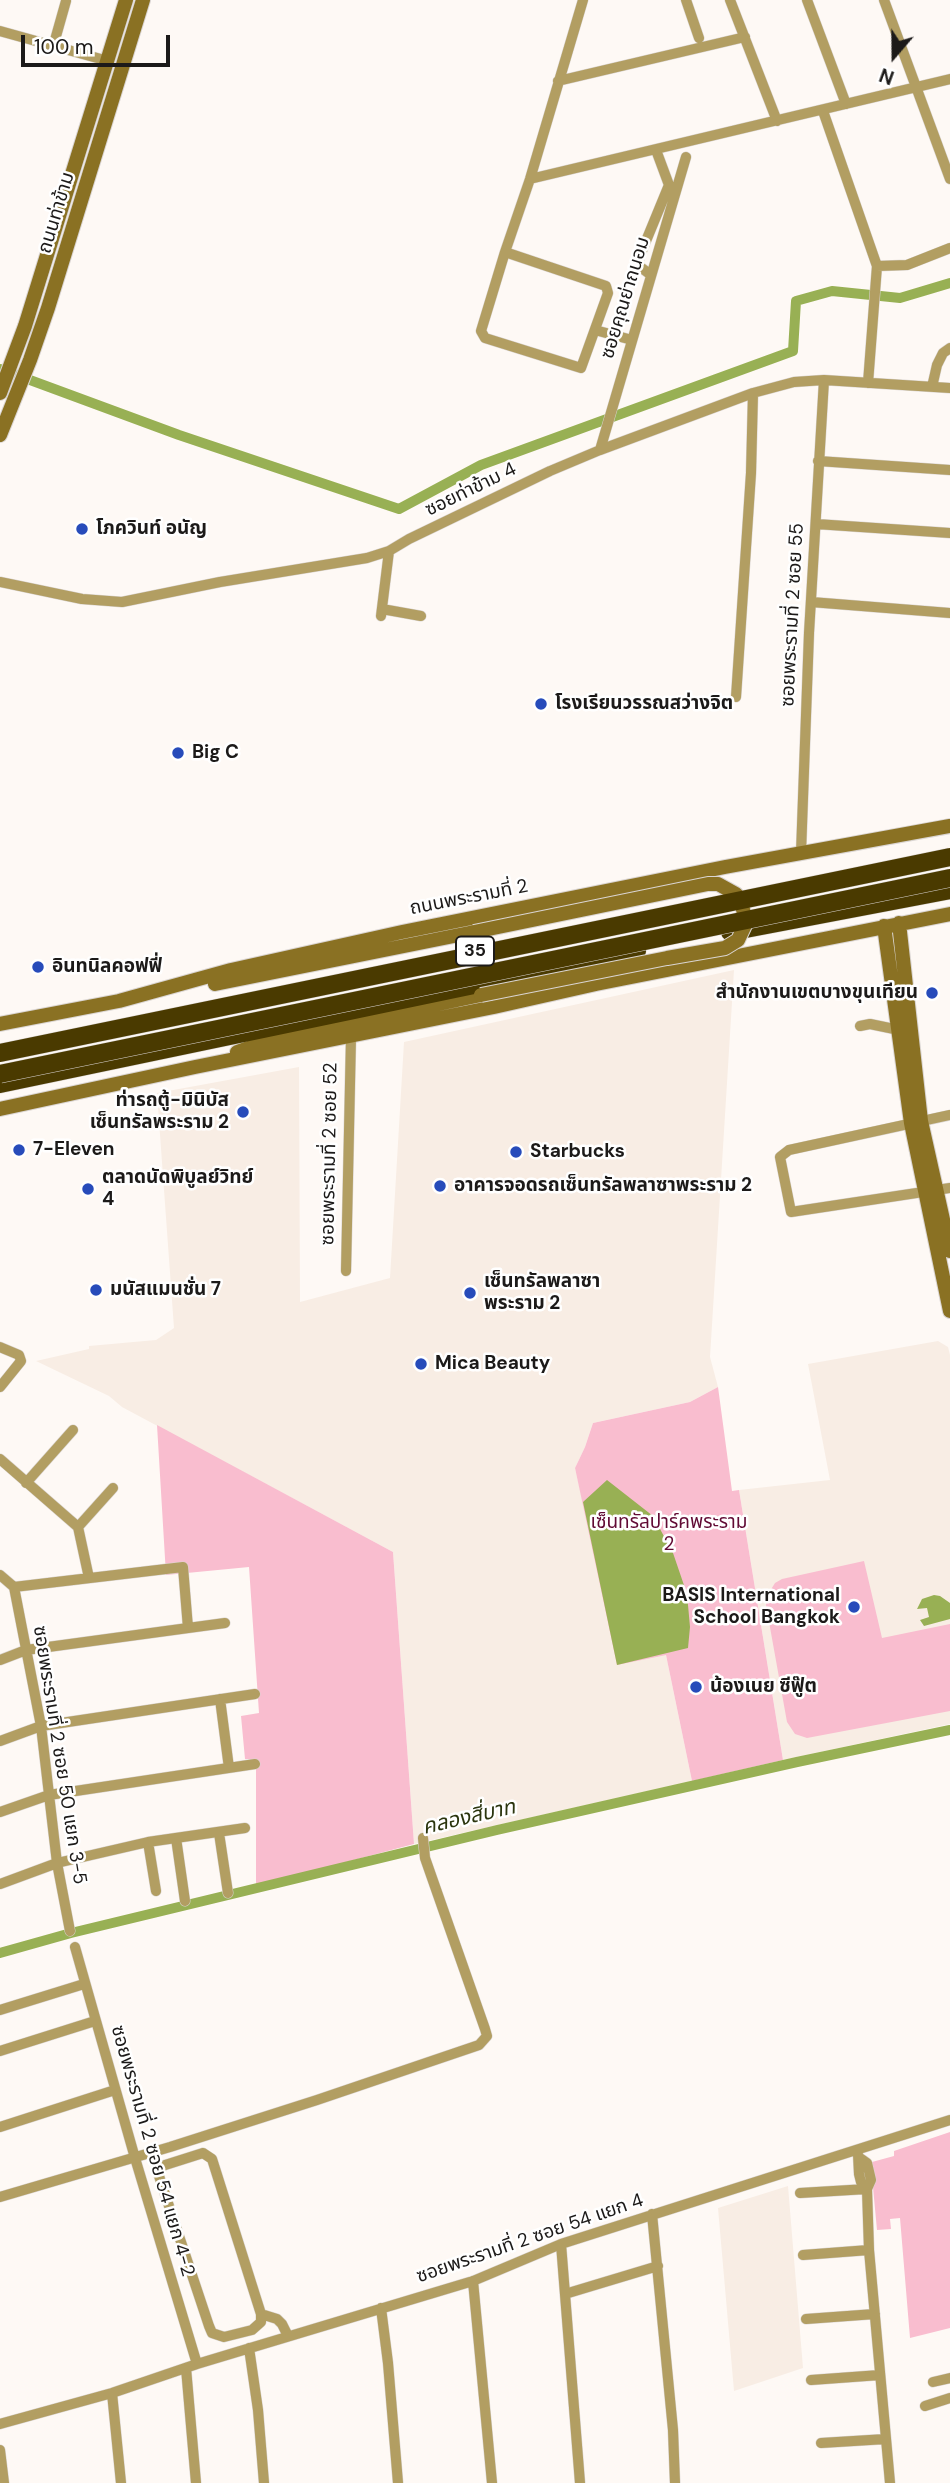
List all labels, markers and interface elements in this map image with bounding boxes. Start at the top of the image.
scale bar [24,21,173,65]
north arrow [859,21,929,91]
text: 100 m [34,33,94,61]
text: N [876,62,897,90]
street label: ถนนท่าข้าม [34,170,80,256]
street label: ซอยคุณย่าถนอม [597,234,655,362]
street label: ซอยท่าข้าม 4 [422,458,520,522]
place label: โภควินท์ อนัญ [96,518,207,540]
marker: โภควินท์ อนัญ [74,521,90,537]
street label: ซอยพระรามที่ 2 ซอย 55 [777,523,809,707]
place label: โรงเรียนวรรณสว่างจิต [555,693,733,715]
marker: โรงเรียนวรรณสว่างจิต [533,696,549,712]
place label: Big C [192,742,239,764]
marker: Big C [170,745,186,761]
street label: ถนนพระรามที่ 2 [408,875,530,921]
road number: 35 [456,936,494,966]
place label: อินทนิลคอฟฟี่ [52,956,162,978]
marker: อินทนิลคอฟฟี่ [30,959,46,975]
place label: สำนักงานเขตบางขุนเทียน [716,982,918,1004]
marker: สำนักงานเขตบางขุนเทียน [924,985,940,1001]
street label: ซอยพระรามที่ 2 ซอย 52 [317,1062,343,1246]
place label: ท่ารถตู้-มินิบัส เซ็นทรัลพระราม 2 [90,1090,229,1134]
marker: ท่ารถตู้-มินิบัส เซ็นทรัลพระราม 2 [235,1104,251,1120]
place label: 7-Eleven [33,1139,115,1161]
place label: Starbucks [530,1141,625,1163]
marker: 7-Eleven [11,1142,27,1158]
marker: Starbucks [508,1144,524,1160]
place label: ตลาดนัดพิบูลย์วิทย์ 4 [102,1167,253,1211]
place label: อาคารจอดรถเซ็นทรัลพลาซาพระราม 2 [454,1175,752,1197]
marker: อาคารจอดรถเซ็นทรัลพลาซาพระราม 2 [432,1178,448,1194]
marker: ตลาดนัดพิบูลย์วิทย์ 4 [80,1181,96,1197]
place label: เซ็นทรัลพลาซา พระราม 2 [484,1271,600,1315]
place label: มนัสแมนชั่น 7 [110,1279,221,1301]
marker: มนัสแมนชั่น 7 [88,1282,104,1298]
marker: เซ็นทรัลพลาซา พระราม 2 [462,1285,478,1301]
place label: Mica Beauty [435,1353,550,1375]
marker: Mica Beauty [413,1356,429,1372]
park label: เซ็นทรัลปาร์คพระราม 2 [591,1512,747,1556]
place label: BASIS International School Bangkok [662,1585,840,1629]
marker: BASIS International School Bangkok [846,1599,862,1615]
street label: ซอยพระรามที่ 2 ซอย 50 แยก 3-5 [27,1624,91,1886]
place label: น้องเนย ซีฟู๊ต [710,1676,817,1698]
marker: น้องเนย ซีฟู๊ต [688,1679,704,1695]
water label: คลองสี่บาท [420,1795,518,1841]
street label: ซอยพระรามที่ 2 ซอย 54 แยก 4-2 [105,2023,199,2279]
street label: ซอยพระรามที่ 2 ซอย 54 แยก 4 [414,2189,646,2289]

